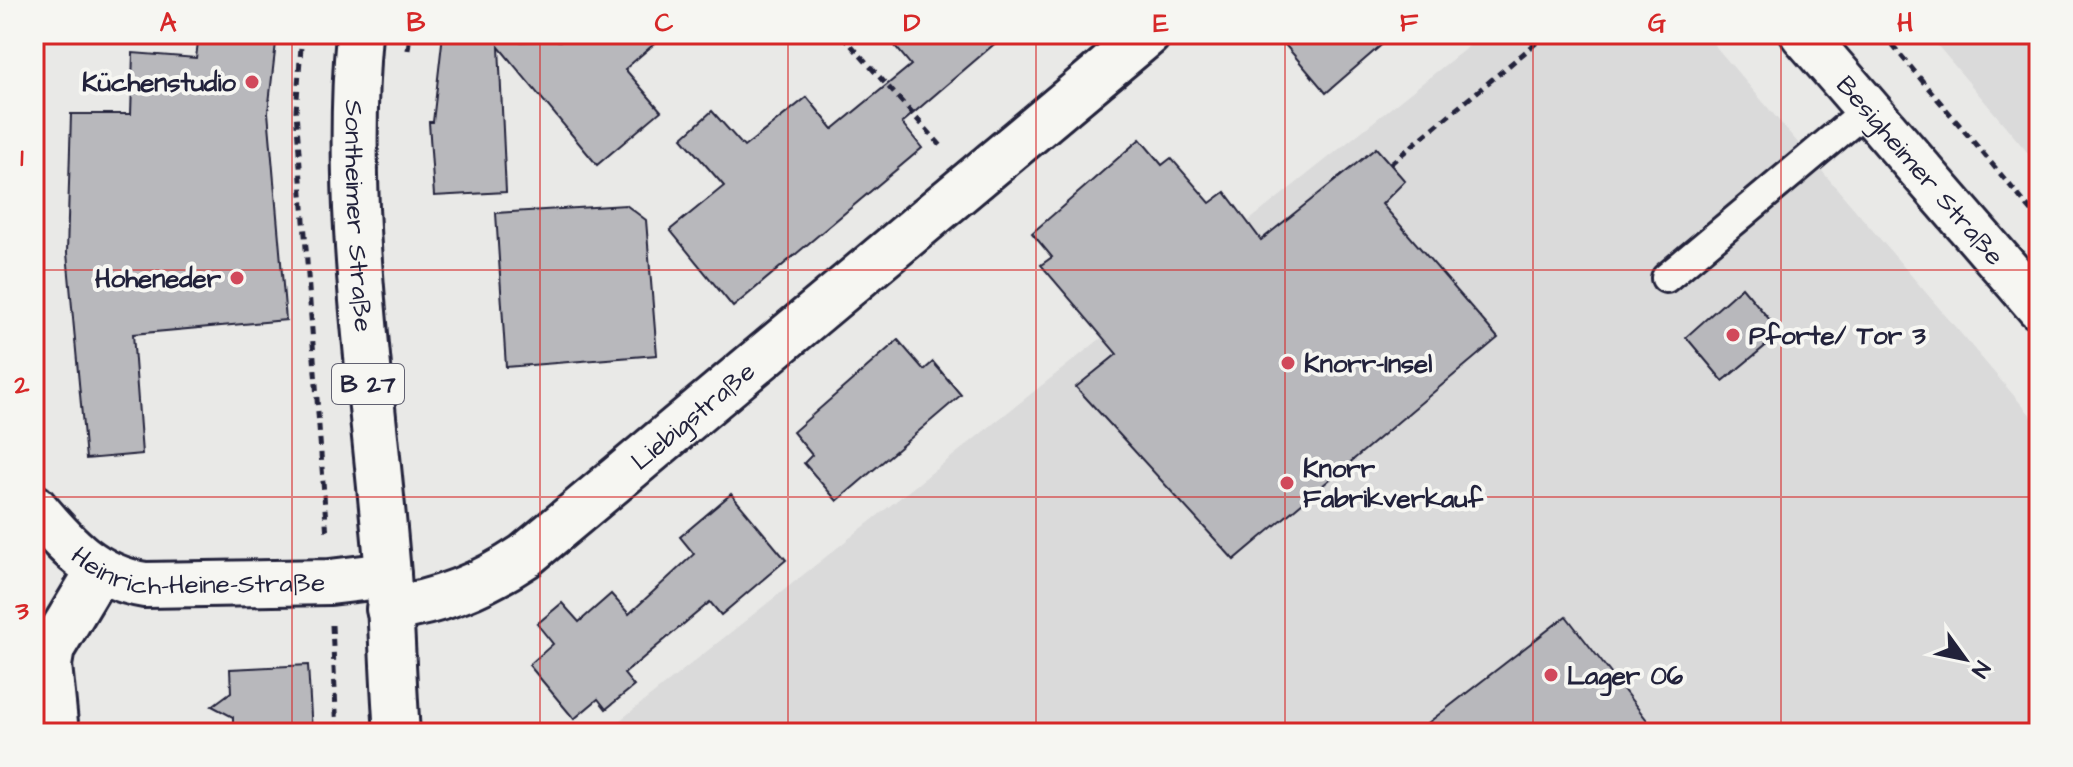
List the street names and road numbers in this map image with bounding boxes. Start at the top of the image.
street label: Besigheimer Straße [1828,68,2012,274]
street label: Sontheimer Straße [336,99,382,333]
street label: Liebigstraße [624,354,763,479]
road number: B 27 [332,364,404,404]
street label: Heinrich-Heine-Straße [63,538,326,604]

